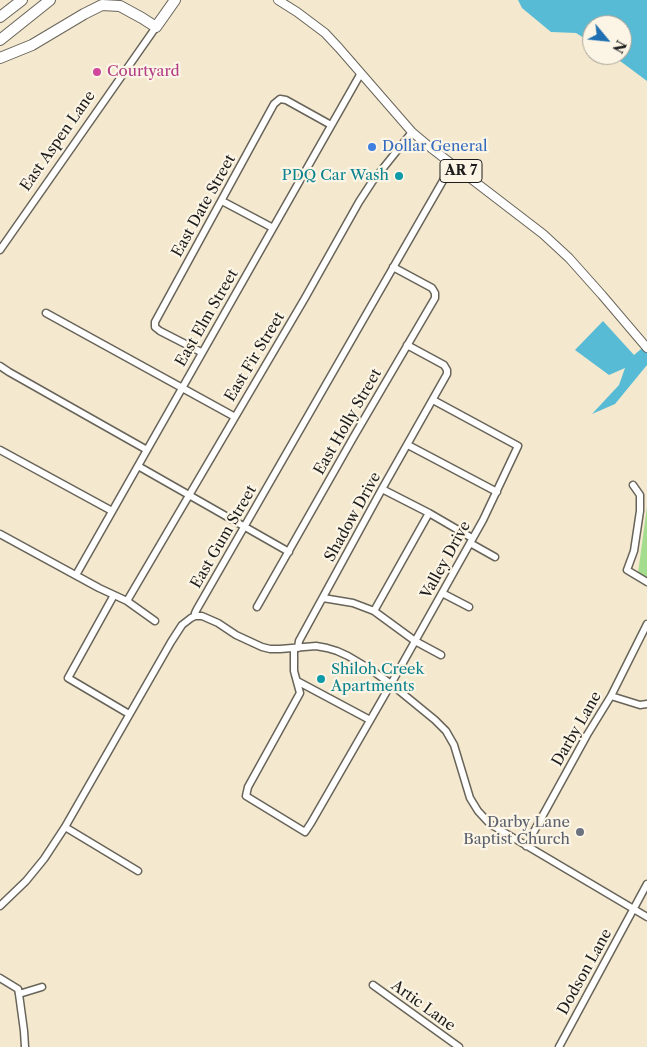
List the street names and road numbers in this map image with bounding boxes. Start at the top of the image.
street label: East Aspen Lane [17,87,99,195]
street label: East Date Street [168,152,240,260]
road number: AR 7 [440,160,482,182]
street label: East Elm Street [172,266,242,370]
street label: East Fir Street [221,309,289,405]
street label: East Holly Street [310,366,386,478]
street label: Shadow Drive [321,469,385,565]
street label: East Gum Street [187,482,261,592]
street label: Valley Drive [417,518,475,602]
street label: Darby Lane [548,689,606,769]
street label: Dodson Lane [554,926,616,1018]
street label: Artic Lane [387,977,459,1035]

